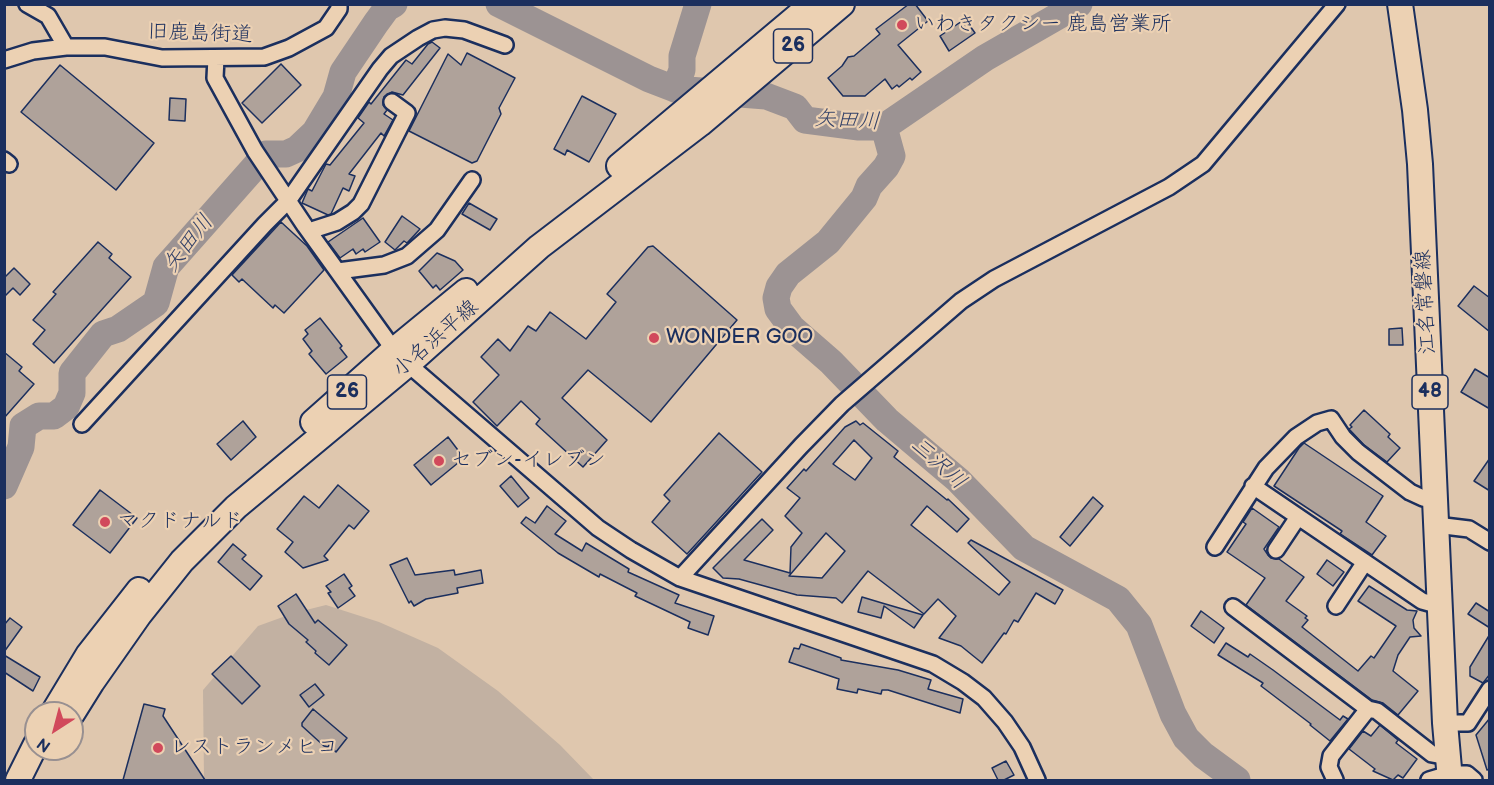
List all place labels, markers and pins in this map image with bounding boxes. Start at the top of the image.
place label: いわきタクシー 鹿島営業所 [914,12,1172,38]
marker: いわきタクシー 鹿島営業所 [895,18,909,32]
place label: WONDER GOO [666,325,813,351]
marker: WONDER GOO [647,331,661,345]
place label: セブン-イレブン [451,448,606,474]
marker: セブン-イレブン [432,454,446,468]
place label: マクドナルド [117,509,243,535]
marker: マクドナルド [98,515,112,529]
place label: レストランメヒコ [170,735,338,761]
marker: レストランメヒコ [151,741,165,755]

